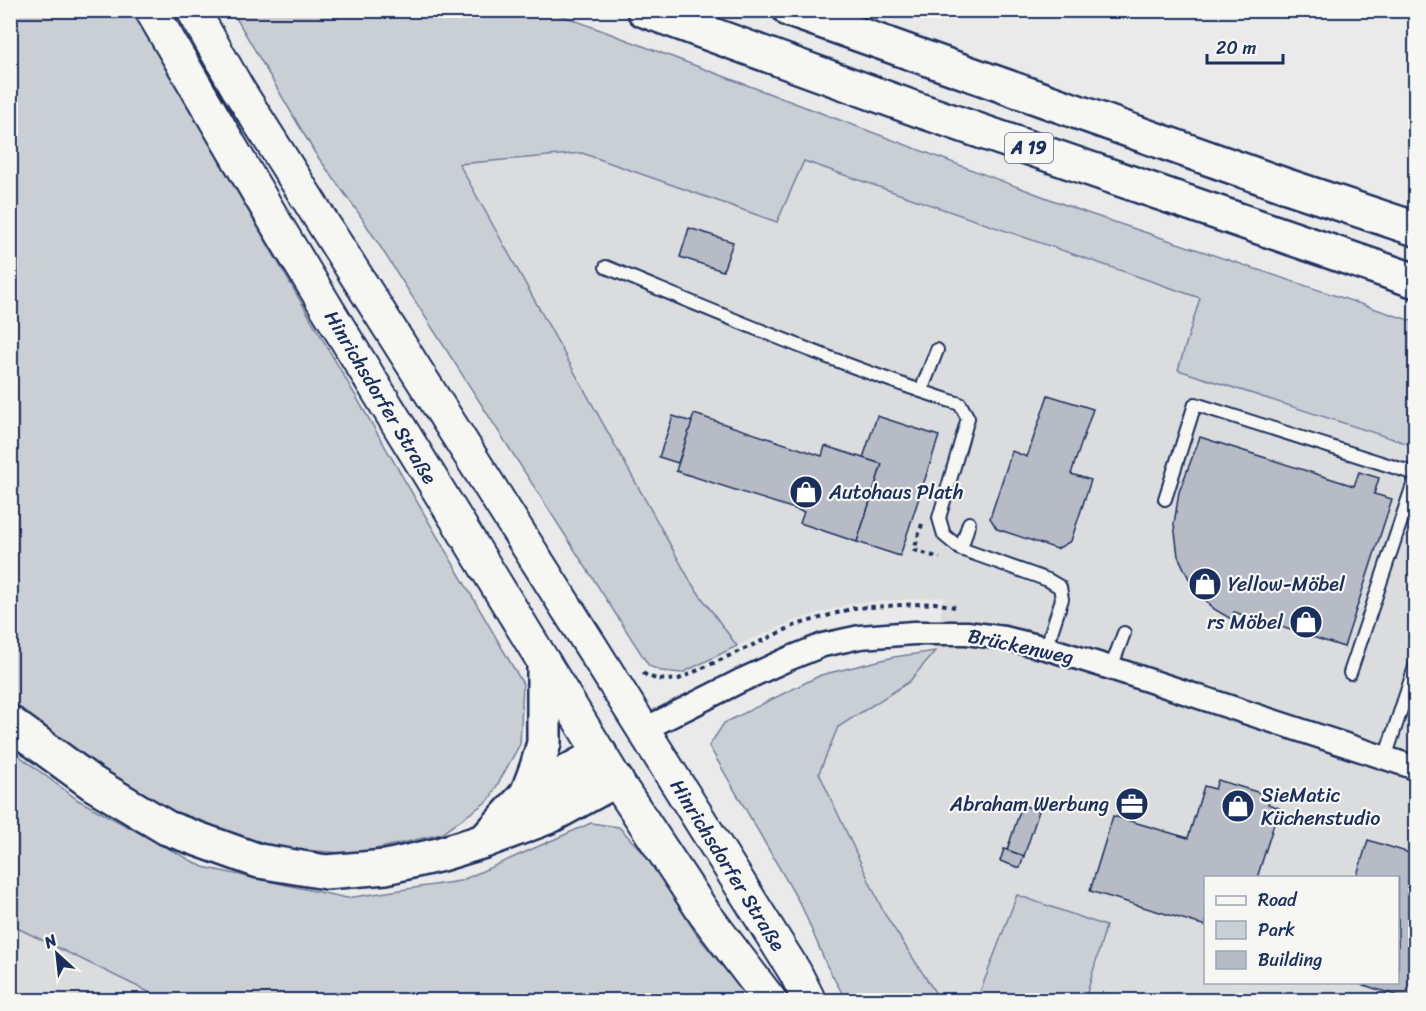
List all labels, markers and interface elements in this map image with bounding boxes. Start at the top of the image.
scale bar [1207,27,1284,65]
text: 20 m [1216,32,1256,64]
road number: A 19 [1005,133,1053,163]
street label: Hinrichsdorfer Straße [315,303,447,491]
shop icon: Autohaus Plath [788,474,824,510]
place label: Autohaus Plath [828,475,963,510]
shop icon: Yellow-Möbel [1187,566,1223,602]
place label: Yellow-Möbel [1228,567,1346,602]
shop icon: rs Möbel [1288,604,1324,640]
place label: rs Möbel [1207,605,1284,640]
street label: Brückenweg [965,618,1077,675]
street label: Hinrichsdorfer Straße [660,772,795,959]
place label: SieMatic Küchenstudio [1261,778,1380,836]
office icon: Abraham Werbung [1114,786,1150,822]
place label: Abraham Werbung [949,787,1109,822]
shop icon: SieMatic Küchenstudio [1220,788,1256,824]
legend [1204,876,1399,984]
text: Road [1258,884,1298,916]
text: Park [1258,914,1295,946]
north arrow [27,924,87,984]
text: N [38,925,63,957]
text: Building [1258,944,1322,976]

